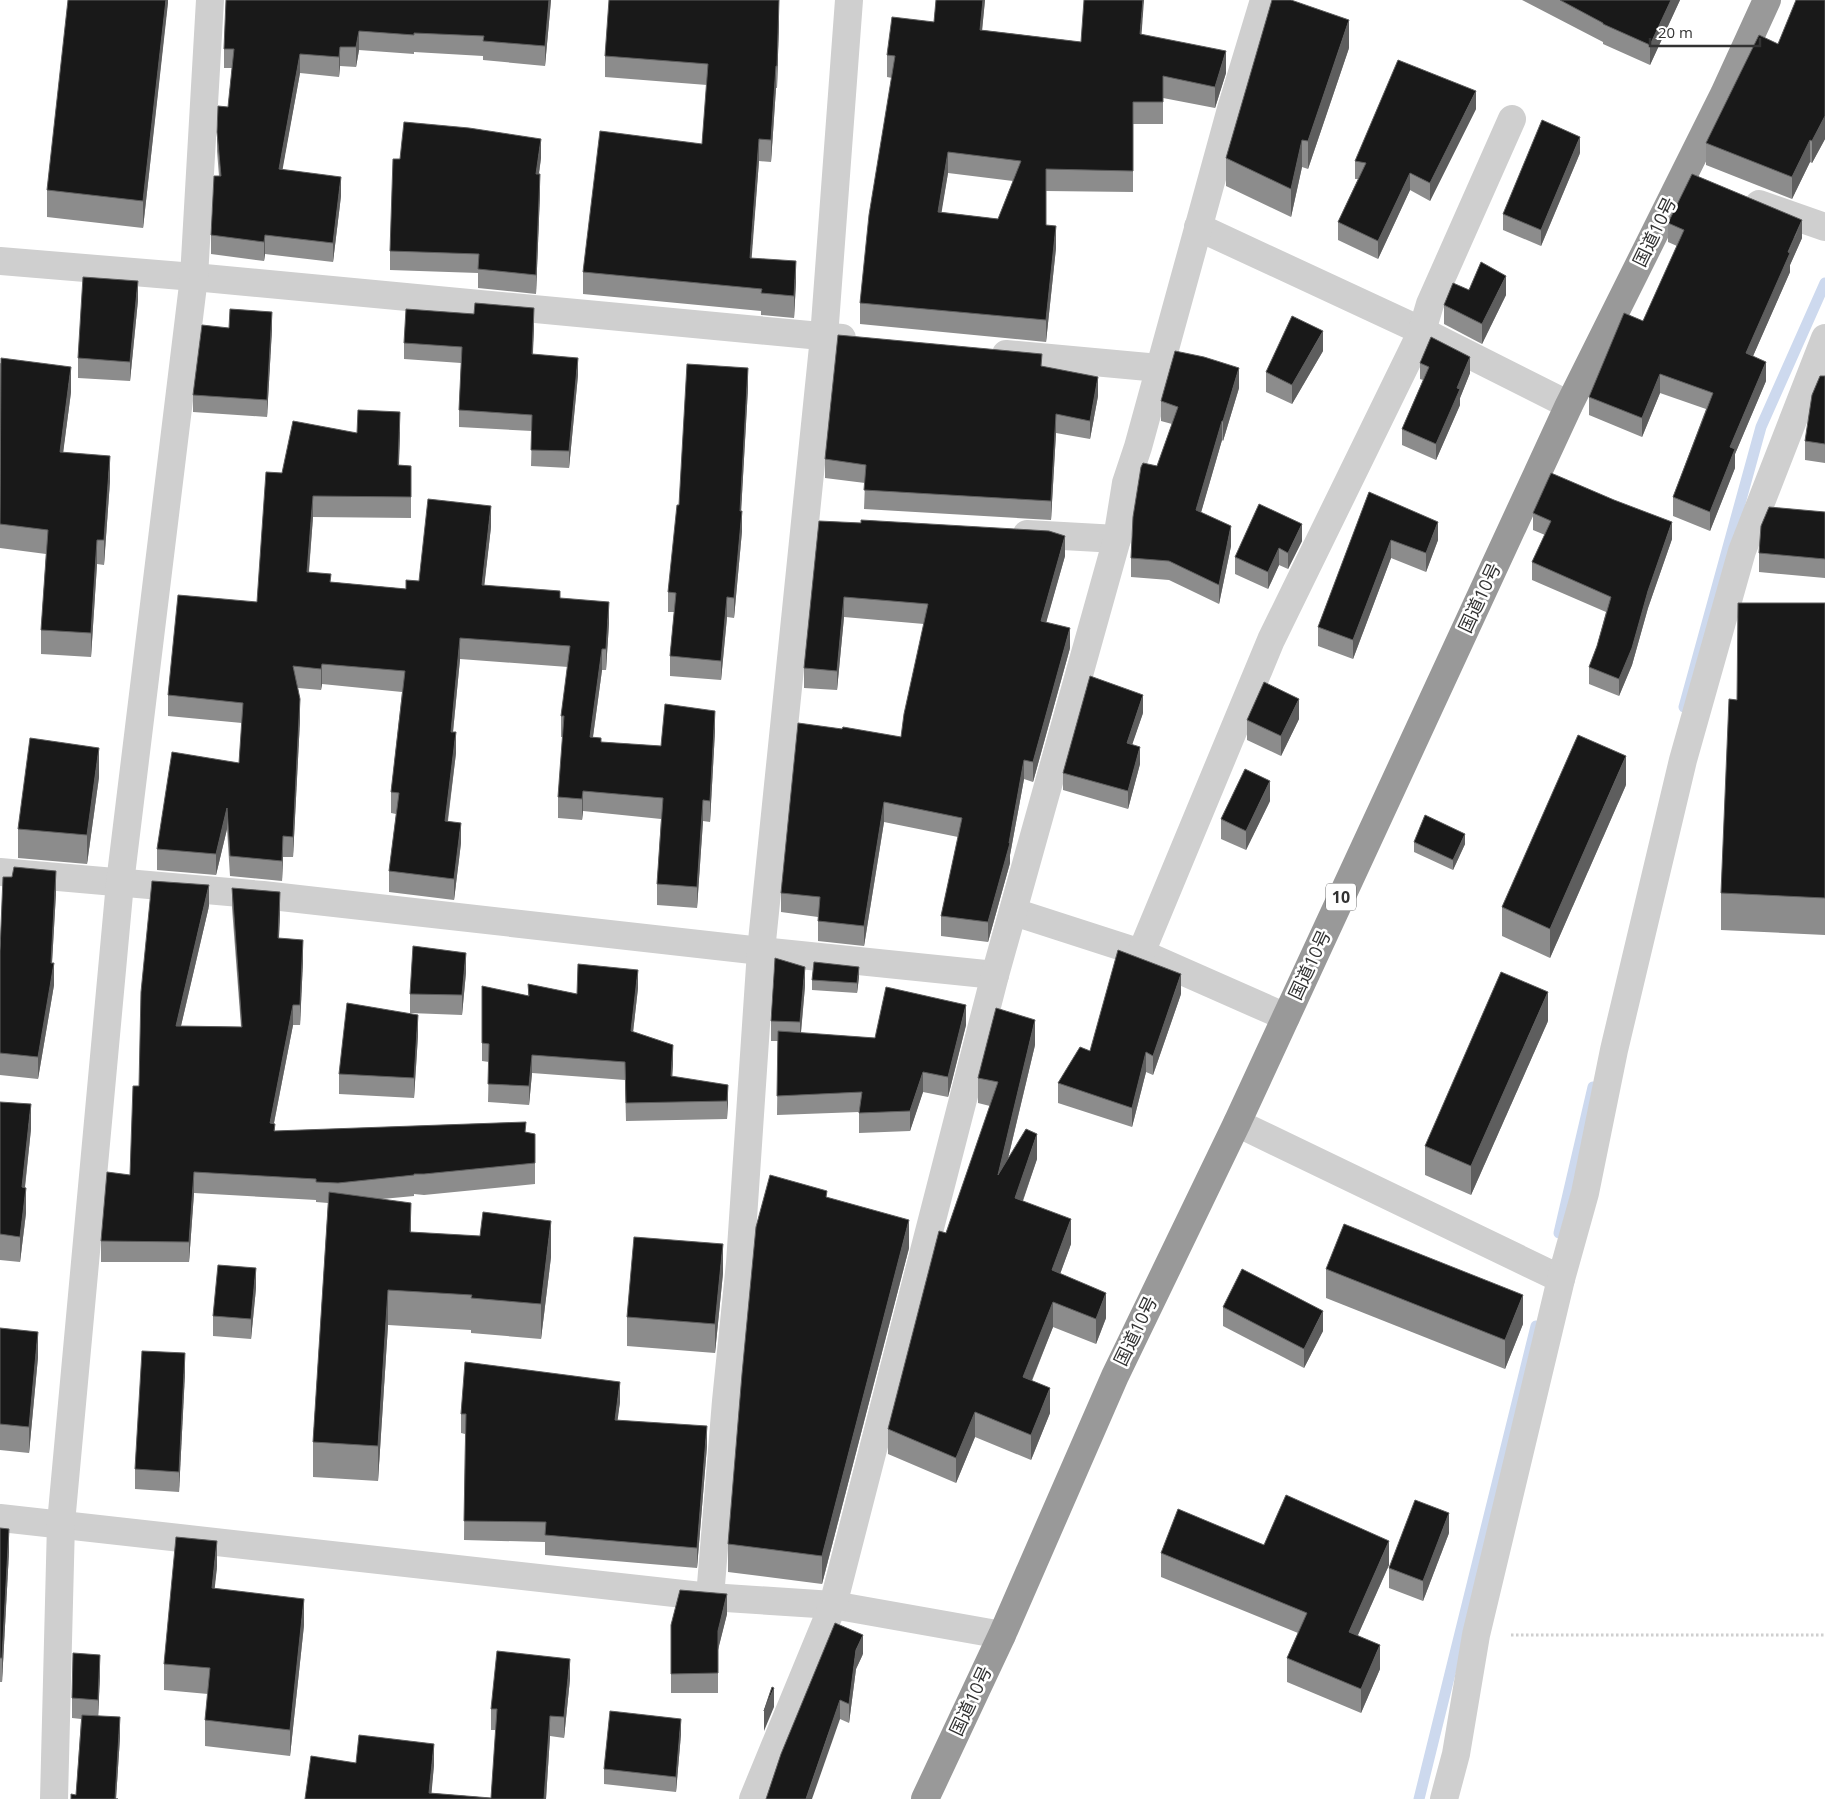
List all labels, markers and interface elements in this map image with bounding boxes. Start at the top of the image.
scale bar [1650,15,1760,47]
text: 20 m [1658,22,1693,42]
street label: 国道10号 [1627,193,1681,270]
street label: 国道10号 [1452,559,1506,636]
road number: 10 [1326,884,1356,910]
street label: 国道10号 [1282,926,1336,1003]
street label: 国道10号 [1108,1292,1162,1369]
street label: 国道10号 [943,1662,997,1739]

